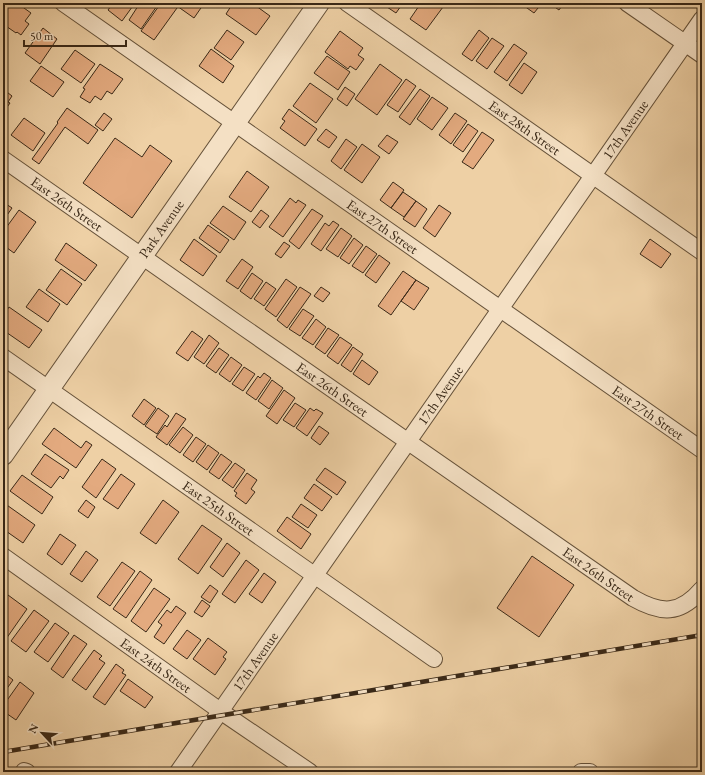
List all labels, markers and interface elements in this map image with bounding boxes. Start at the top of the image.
scale bar [24,22,126,48]
text: 50 m [30,28,54,44]
street label: East 28th Street [485,96,565,159]
street label: 17th Avenue [598,96,652,162]
street label: East 26th Street [27,172,107,235]
street label: East 27th Street [343,195,422,258]
street label: Park Avenue [135,196,188,261]
street label: East 26th Street [293,358,372,421]
street label: 17th Avenue [413,362,467,428]
street label: East 27th Street [609,381,688,444]
street label: East 25th Street [179,477,258,540]
street label: East 26th Street [559,543,639,606]
street label: 17th Avenue [228,628,282,694]
street label: East 24th Street [117,634,196,697]
north arrow [22,713,62,753]
text: N [25,721,41,736]

